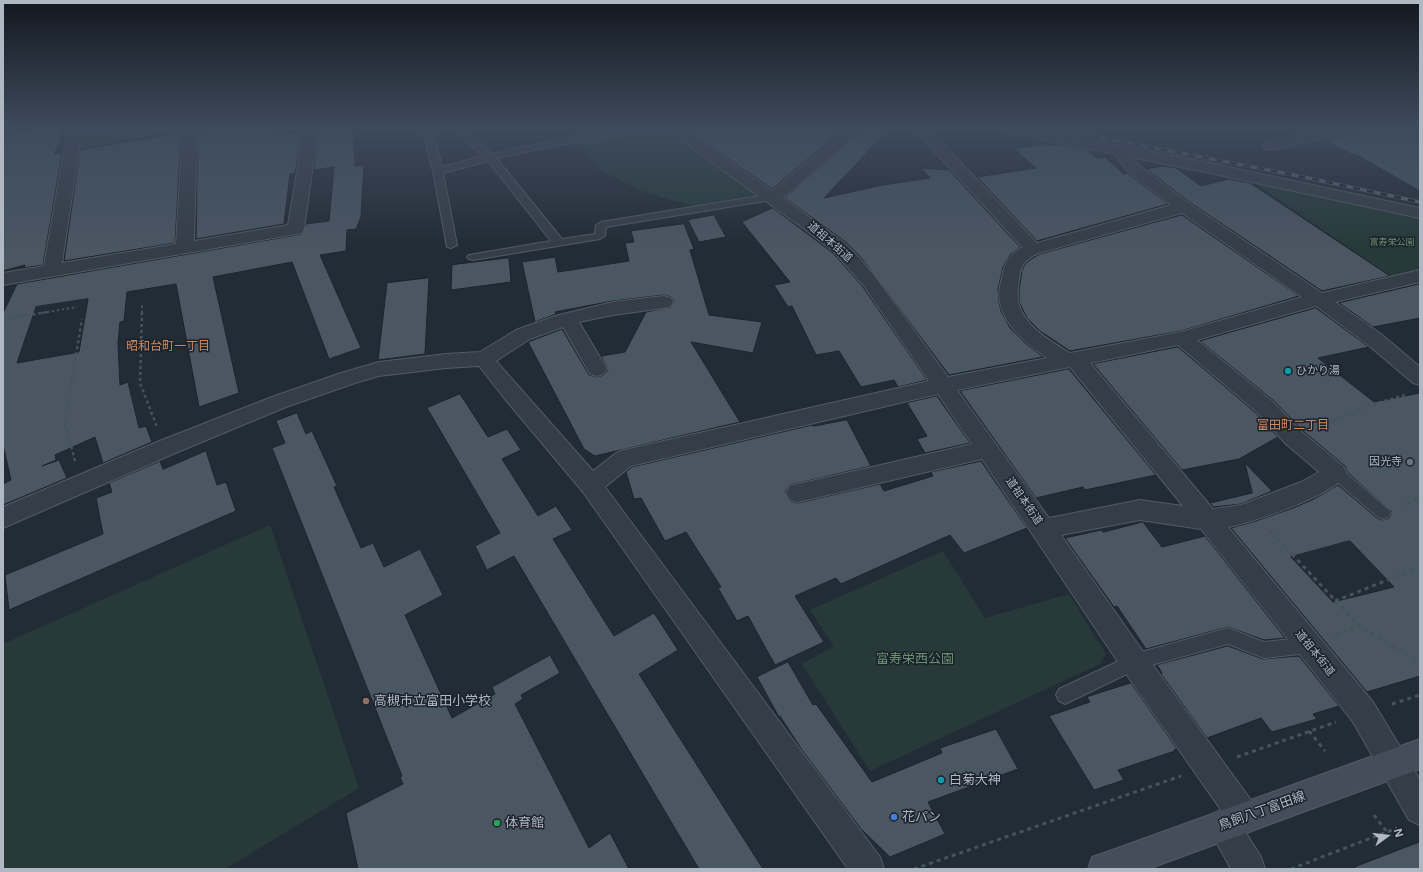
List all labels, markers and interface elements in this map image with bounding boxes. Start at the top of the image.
street label: 道祖本街道 [805,219,855,265]
park label: 富寿栄公園 [1370,237,1414,247]
district label: 昭和台町一丁目 [126,339,210,353]
place label: ひかり湯 [1296,364,1340,378]
marker: ひかり湯 [1283,366,1293,376]
district label: 富田町二丁目 [1257,418,1329,432]
place label: 因光寺 [1369,455,1402,469]
marker: 因光寺 [1405,457,1415,467]
street label: 道祖本街道 [1003,475,1045,527]
street label: 道祖本街道 [1293,627,1337,679]
park label: 富寿栄西公園 [876,651,954,667]
place label: 高槻市立富田小学校 [374,693,491,709]
marker: 高槻市立富田小学校 [361,696,371,706]
place label: 白菊大神 [949,772,1001,788]
marker: 白菊大神 [936,775,946,785]
street label: 鳥飼八丁富田線 [1217,788,1307,834]
place label: 花パン [902,809,941,825]
marker: 花パン [889,812,899,822]
place label: 体育館 [505,815,544,831]
north arrow [1367,816,1407,856]
marker: 体育館 [492,818,502,828]
text: N [1391,827,1406,839]

